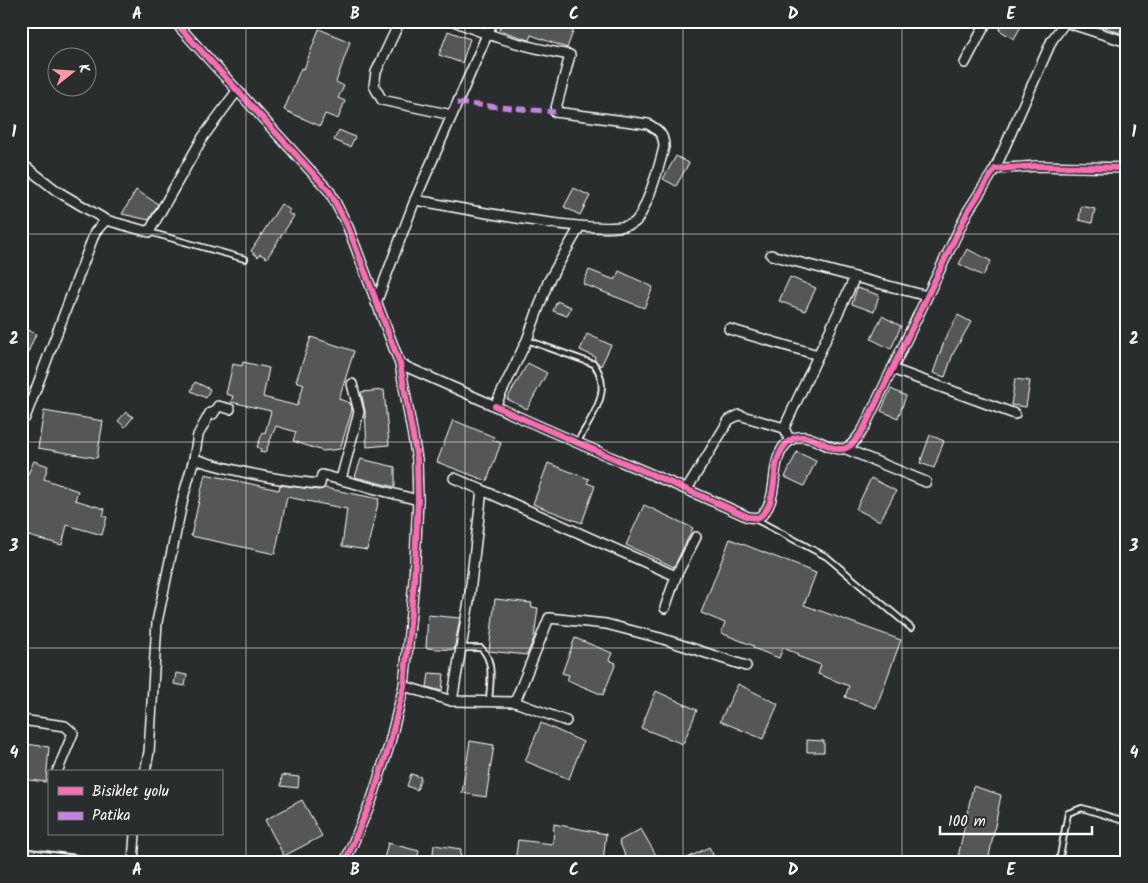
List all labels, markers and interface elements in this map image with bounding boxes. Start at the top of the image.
text: A [132,2,142,27]
text: B [350,2,360,27]
text: C [569,2,579,27]
text: D [788,2,799,27]
text: E [1007,2,1017,27]
north arrow [48,48,98,98]
text: K [72,61,95,76]
text: 1 [12,120,17,145]
text: 1 [1132,120,1137,145]
text: 2 [9,327,19,352]
text: 2 [1129,327,1139,352]
text: 3 [9,534,19,559]
text: 3 [1129,534,1139,559]
text: 4 [10,741,19,766]
text: 4 [1130,741,1139,766]
legend [48,770,222,836]
text: Bisiklet yolu [92,780,169,804]
scale bar [940,803,1093,835]
text: Patika [92,804,131,828]
text: 100 m [948,810,986,834]
text: A [132,858,142,883]
text: B [350,858,360,883]
text: C [569,858,579,883]
text: D [788,858,799,883]
text: E [1007,858,1017,883]

